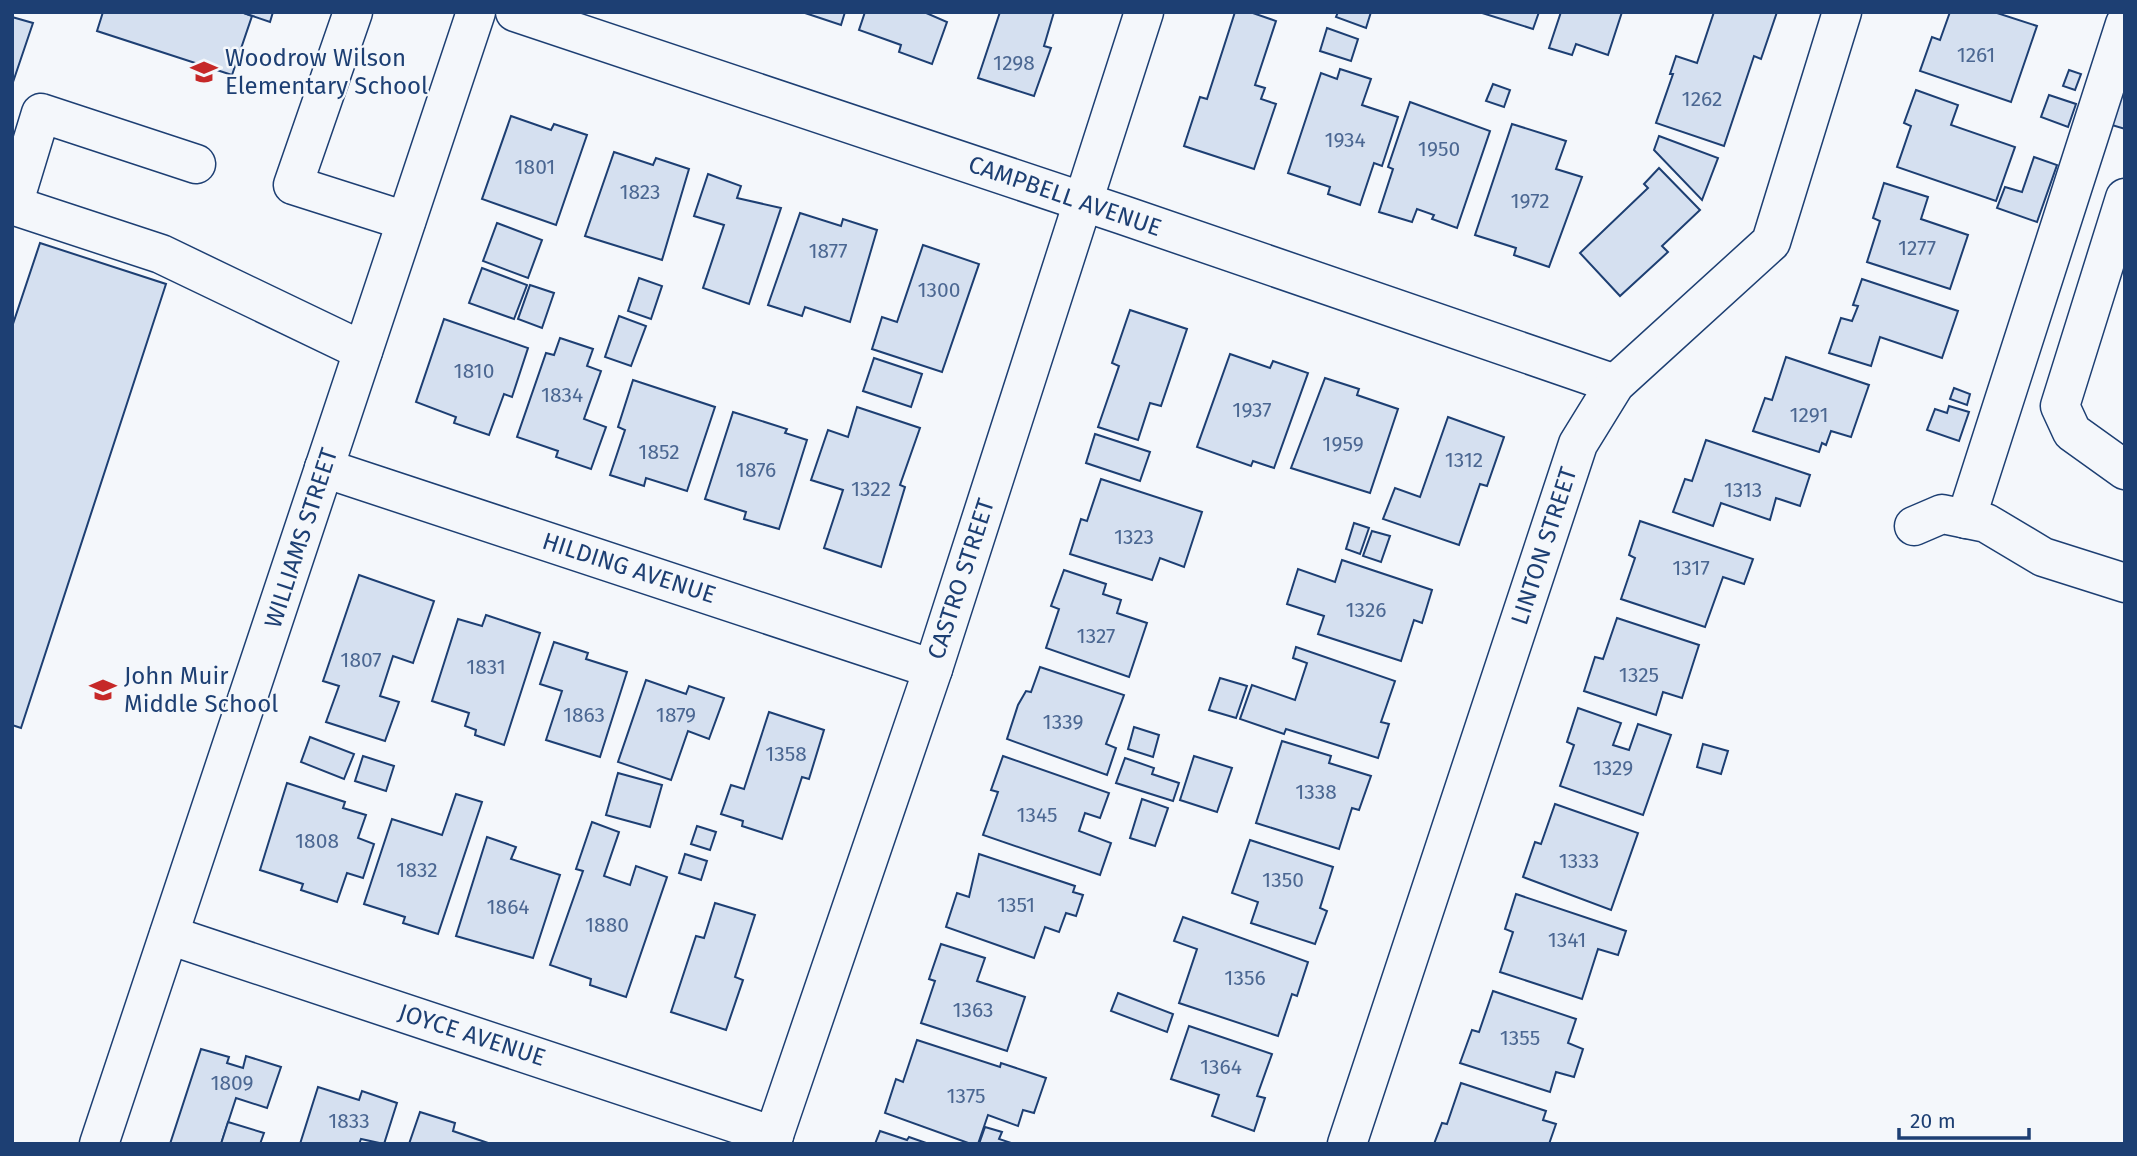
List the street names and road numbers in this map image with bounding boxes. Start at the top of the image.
street label: CAMPBELL AVENUE [965,150,1165,242]
street label: WILLIAMS STREET [259,444,343,631]
street label: LINTON STREET [1505,463,1583,628]
street label: CASTRO STREET [922,495,1000,663]
street label: HILDING AVENUE [539,527,719,609]
street label: JOYCE AVENUE [395,998,549,1072]

